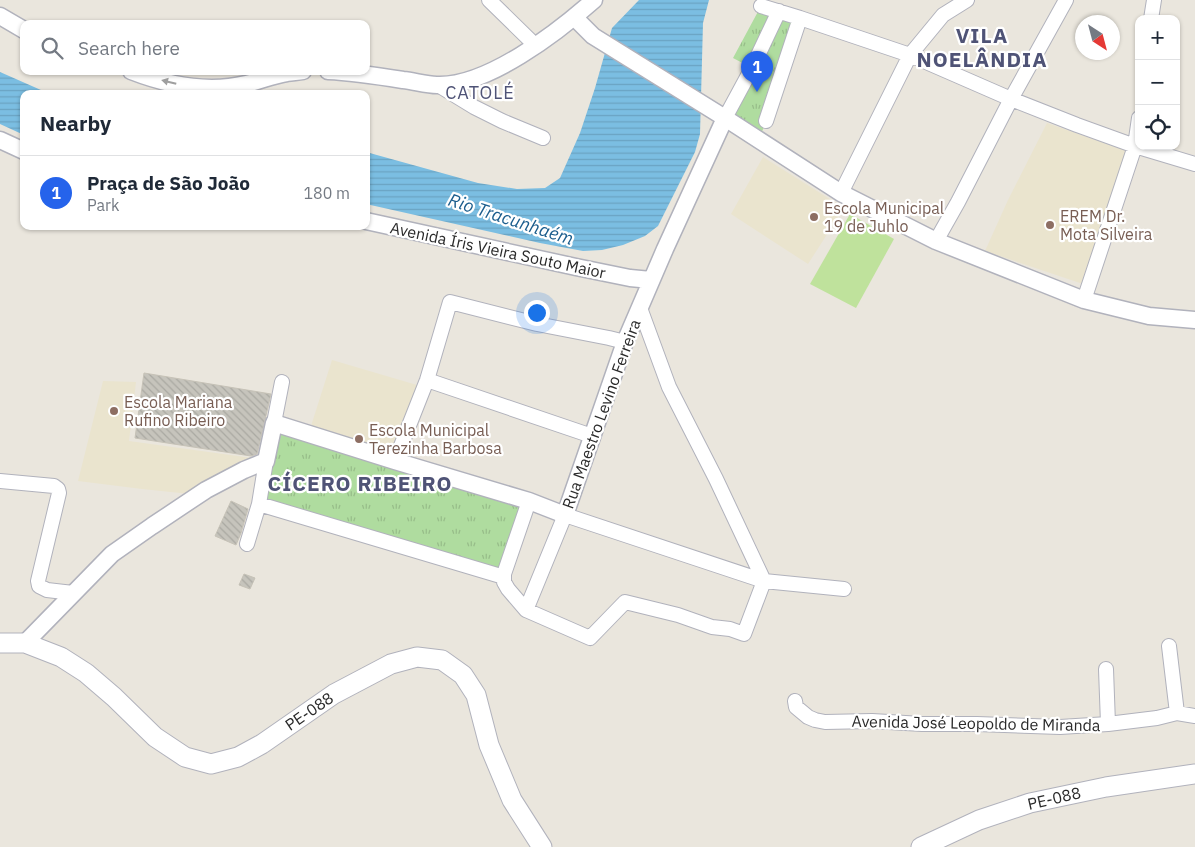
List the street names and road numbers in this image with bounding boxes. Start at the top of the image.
street label: Avenida Íris Vieira Souto Maior [388,216,608,283]
street label: Rua Maestro Levino Ferreira [557,316,645,511]
street label: PE-088 [281,688,337,734]
street label: Avenida José Leopoldo de Miranda [851,711,1101,735]
street label: PE-088 [1025,782,1083,814]

